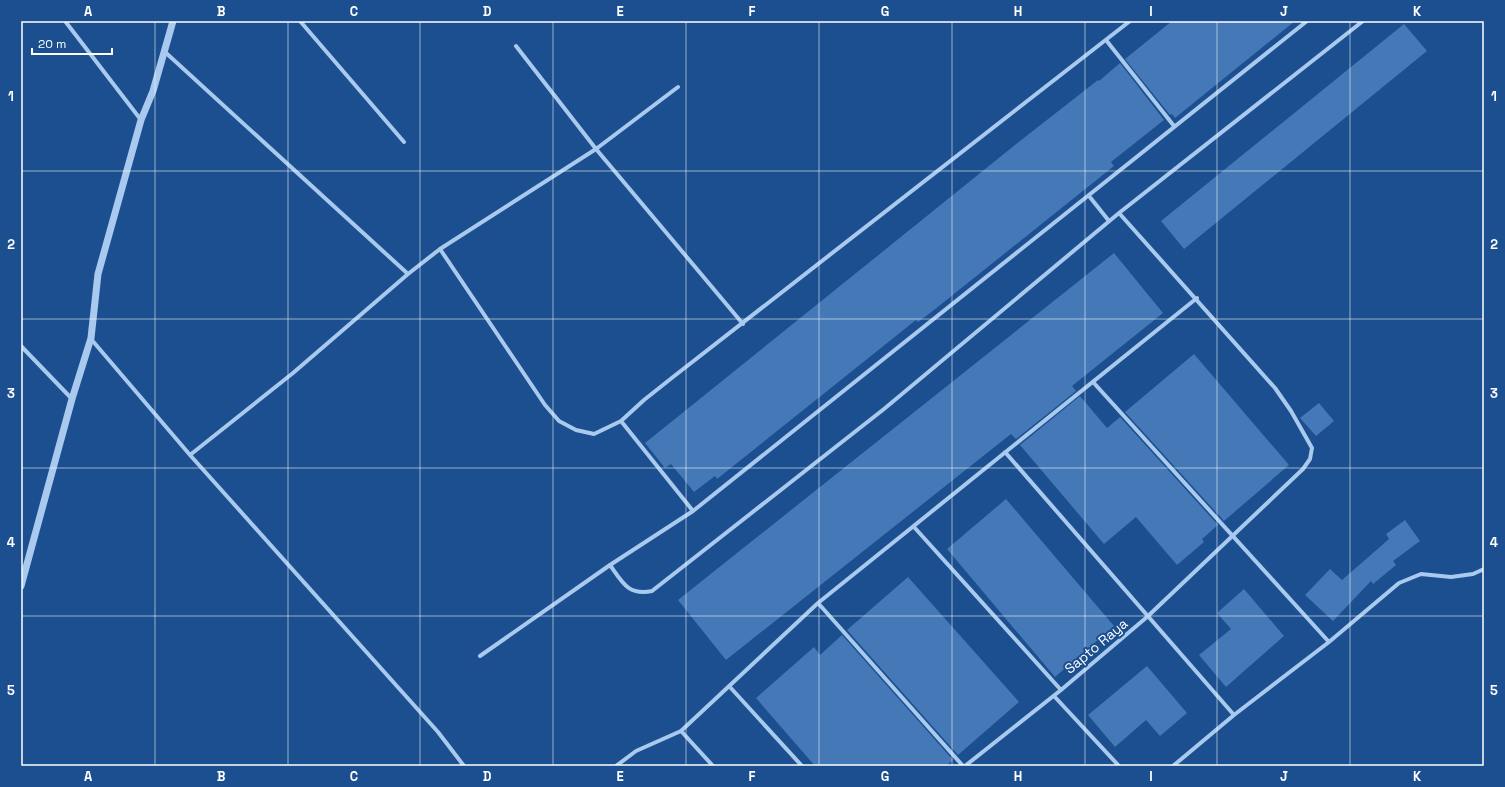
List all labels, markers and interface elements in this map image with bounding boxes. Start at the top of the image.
text: A [84,3,93,20]
text: B [217,3,226,20]
text: C [350,3,358,20]
text: D [483,3,492,20]
text: E [616,3,624,20]
text: F [749,3,756,20]
text: G [881,3,889,20]
text: H [1014,3,1022,20]
text: I [1149,3,1153,20]
text: J [1280,3,1288,20]
text: K [1413,3,1422,20]
scale bar [32,30,112,56]
text: 20 m [38,36,66,52]
text: 1 [8,88,14,105]
text: 1 [1491,88,1497,105]
text: 2 [7,236,15,253]
text: 2 [1490,236,1498,253]
text: 3 [7,385,15,402]
text: 3 [1490,385,1498,402]
text: 4 [7,534,15,551]
text: 4 [1490,534,1498,551]
street label: Sapto Raya [1061,614,1131,678]
text: 5 [7,682,15,699]
text: 5 [1490,682,1498,699]
text: A [84,768,93,785]
text: B [217,768,226,785]
text: C [350,768,358,785]
text: D [483,768,492,785]
text: E [616,768,624,785]
text: F [749,768,756,785]
text: G [881,768,889,785]
text: H [1014,768,1022,785]
text: I [1149,768,1153,785]
text: J [1280,768,1288,785]
text: K [1413,768,1422,785]

